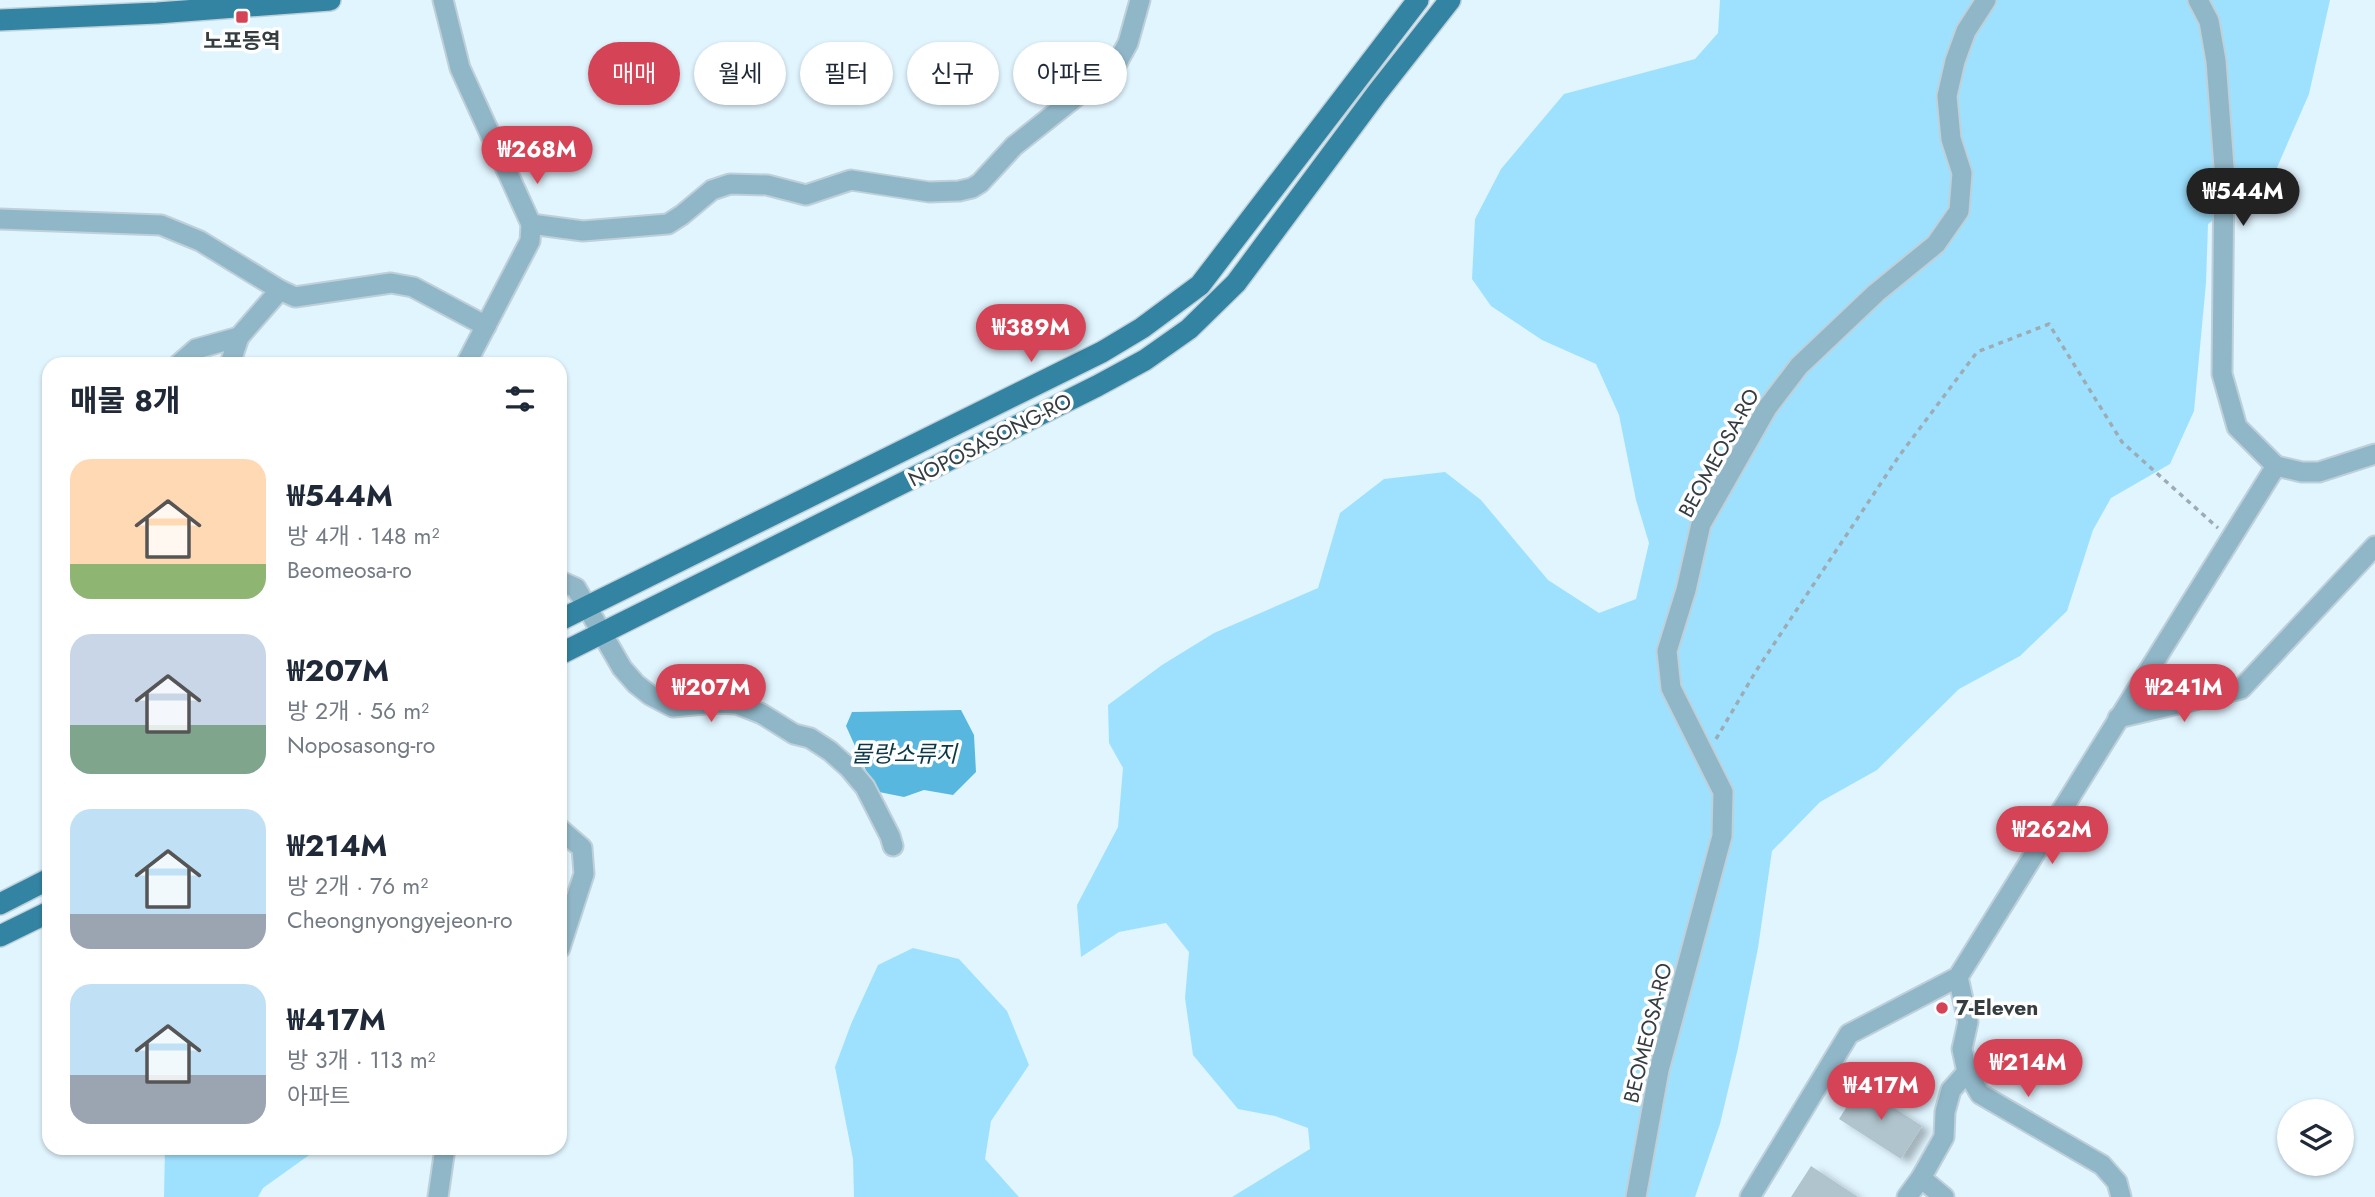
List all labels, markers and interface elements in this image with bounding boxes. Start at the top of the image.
marker: 노포동역 [234,9,250,25]
place label: 노포동역 [203,26,281,56]
chip: 매매 [588,42,680,105]
chip: 월세 [694,42,786,105]
chip: 필터 [800,42,893,105]
chip: 신규 [907,42,999,105]
chip: 아파트 [1013,42,1127,105]
pin: ₩268M [488,127,586,186]
text: ₩268M [498,132,576,166]
pin: ₩544M [2194,168,2292,228]
text: ₩544M [2202,174,2284,208]
pin: ₩389M [982,304,1080,364]
text: ₩389M [992,310,1070,344]
text: 매물 8개 [70,379,181,422]
icon: filters [501,380,539,418]
street label: BEOMEOSA-RO [1671,383,1767,523]
street label: NOPOSASONG-RO [903,386,1077,494]
text: ₩544M [287,474,393,517]
icon: home [126,487,210,571]
text: 방 4개 · 148 m² [287,519,439,553]
text: Beomeosa-ro [287,553,412,587]
text: ₩207M [287,649,389,692]
icon: home [126,662,210,746]
pin: ₩207M [662,664,760,724]
pin: ₩241M [2135,664,2233,724]
text: ₩207M [672,670,750,704]
text: ₩241M [2146,670,2222,704]
text: 방 2개 · 56 m² [287,694,429,728]
text: Noposasong-ro [287,728,435,762]
water label: 물랑소류지 [851,737,959,771]
pin: ₩262M [2003,806,2101,866]
text: ₩262M [2012,812,2092,846]
text: ₩214M [287,824,387,867]
icon: home [126,837,210,921]
text: 방 2개 · 76 m² [287,869,428,903]
text: Cheongnyongyejeon-ro [287,903,513,937]
street label: BEOMEOSA-RO [1616,960,1680,1106]
place label: 7-Eleven [1956,993,2038,1023]
text: ₩417M [287,998,386,1041]
marker: 7-Eleven [1934,1000,1950,1016]
icon: home [126,1012,210,1096]
pin: ₩214M [1979,1040,2077,1099]
text: 방 3개 · 113 m² [287,1043,436,1077]
text: ₩214M [1990,1045,2066,1079]
pin: ₩417M [1832,1062,1930,1122]
text: ₩417M [1843,1068,1919,1102]
text: 아파트 [287,1079,350,1113]
map controls [2277,1099,2354,1176]
button: layers [2277,1099,2354,1176]

